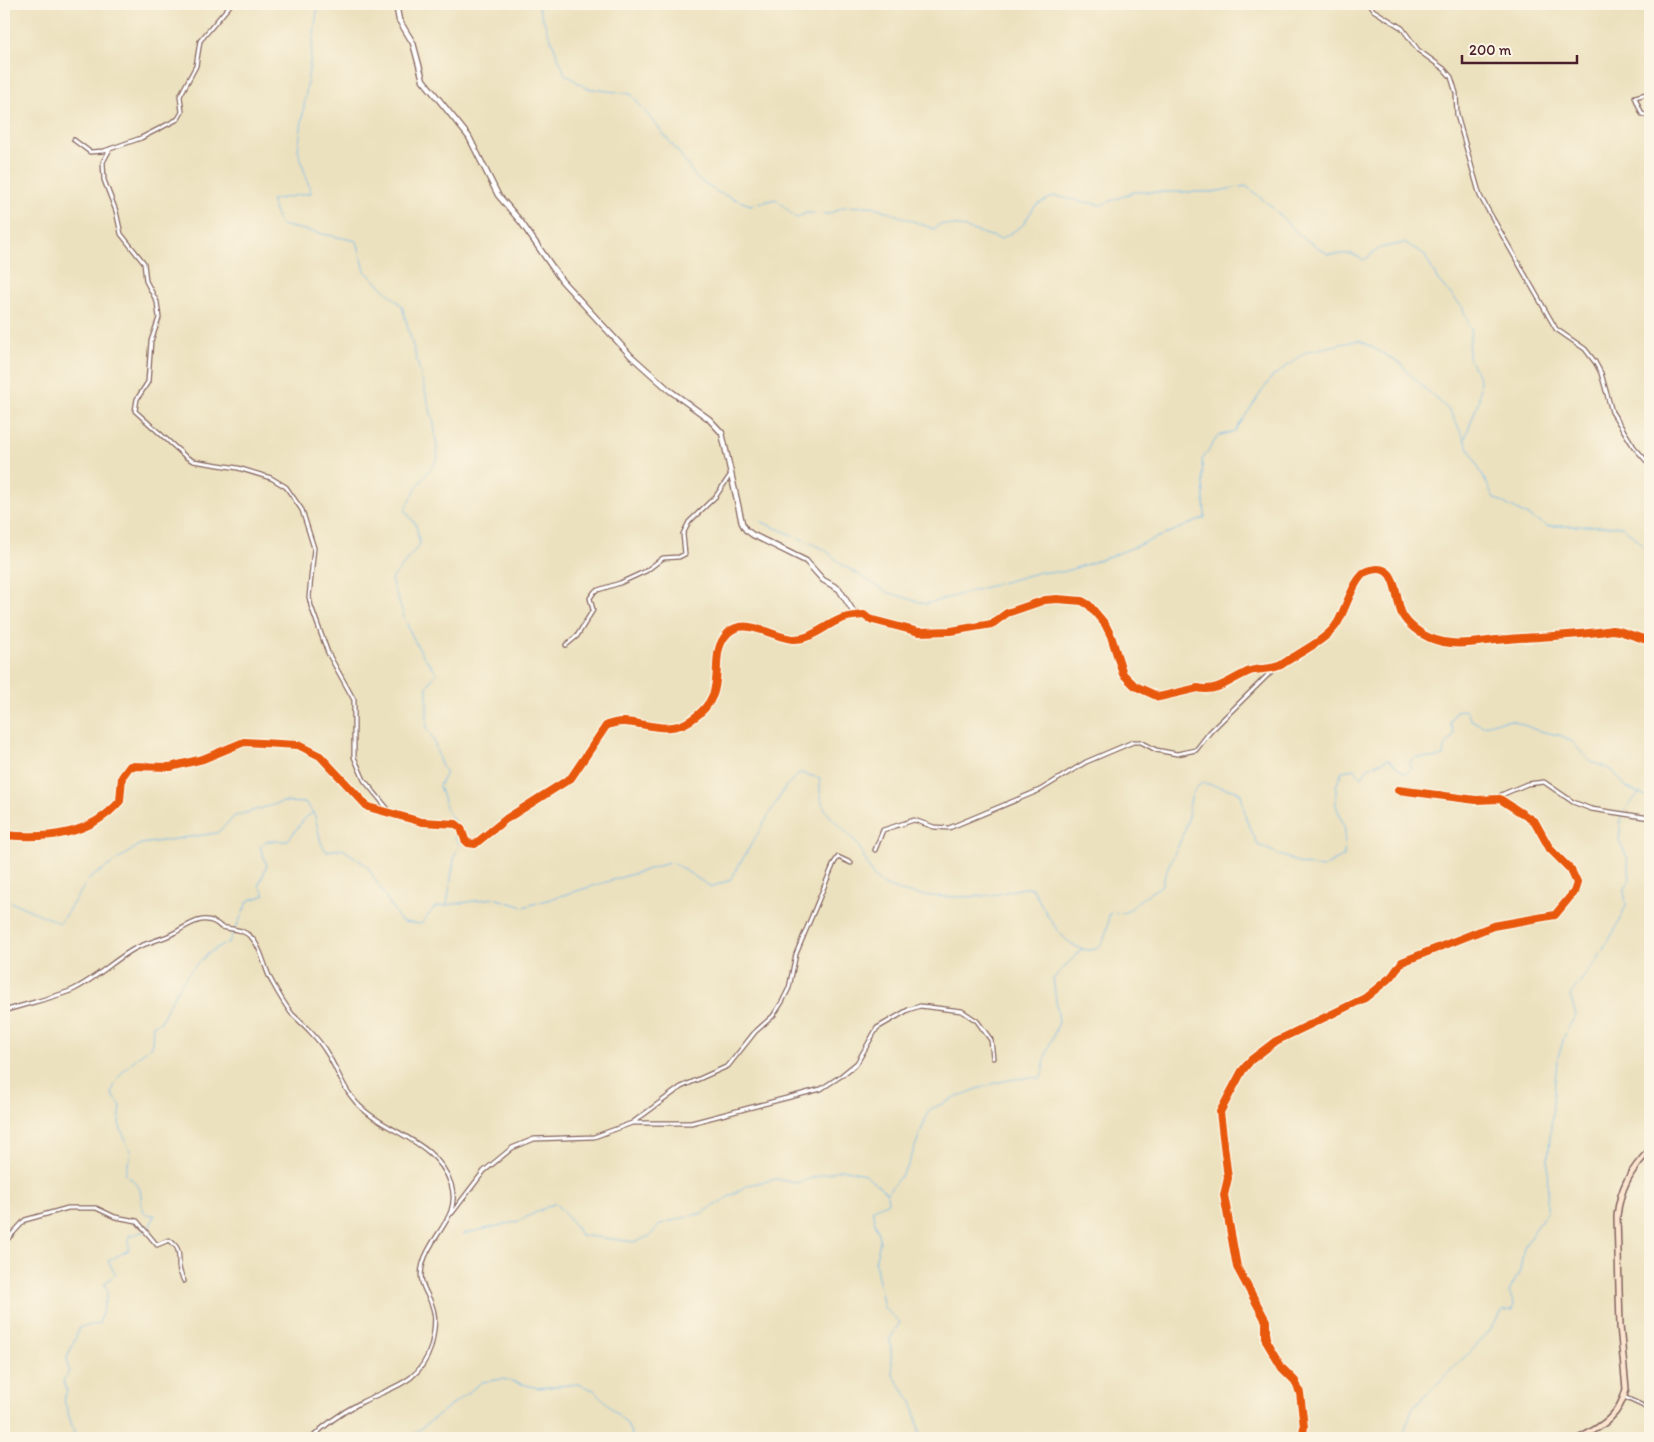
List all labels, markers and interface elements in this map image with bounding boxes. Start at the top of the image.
scale bar [1462,32,1576,64]
text: 200 m [1469,41,1512,59]

